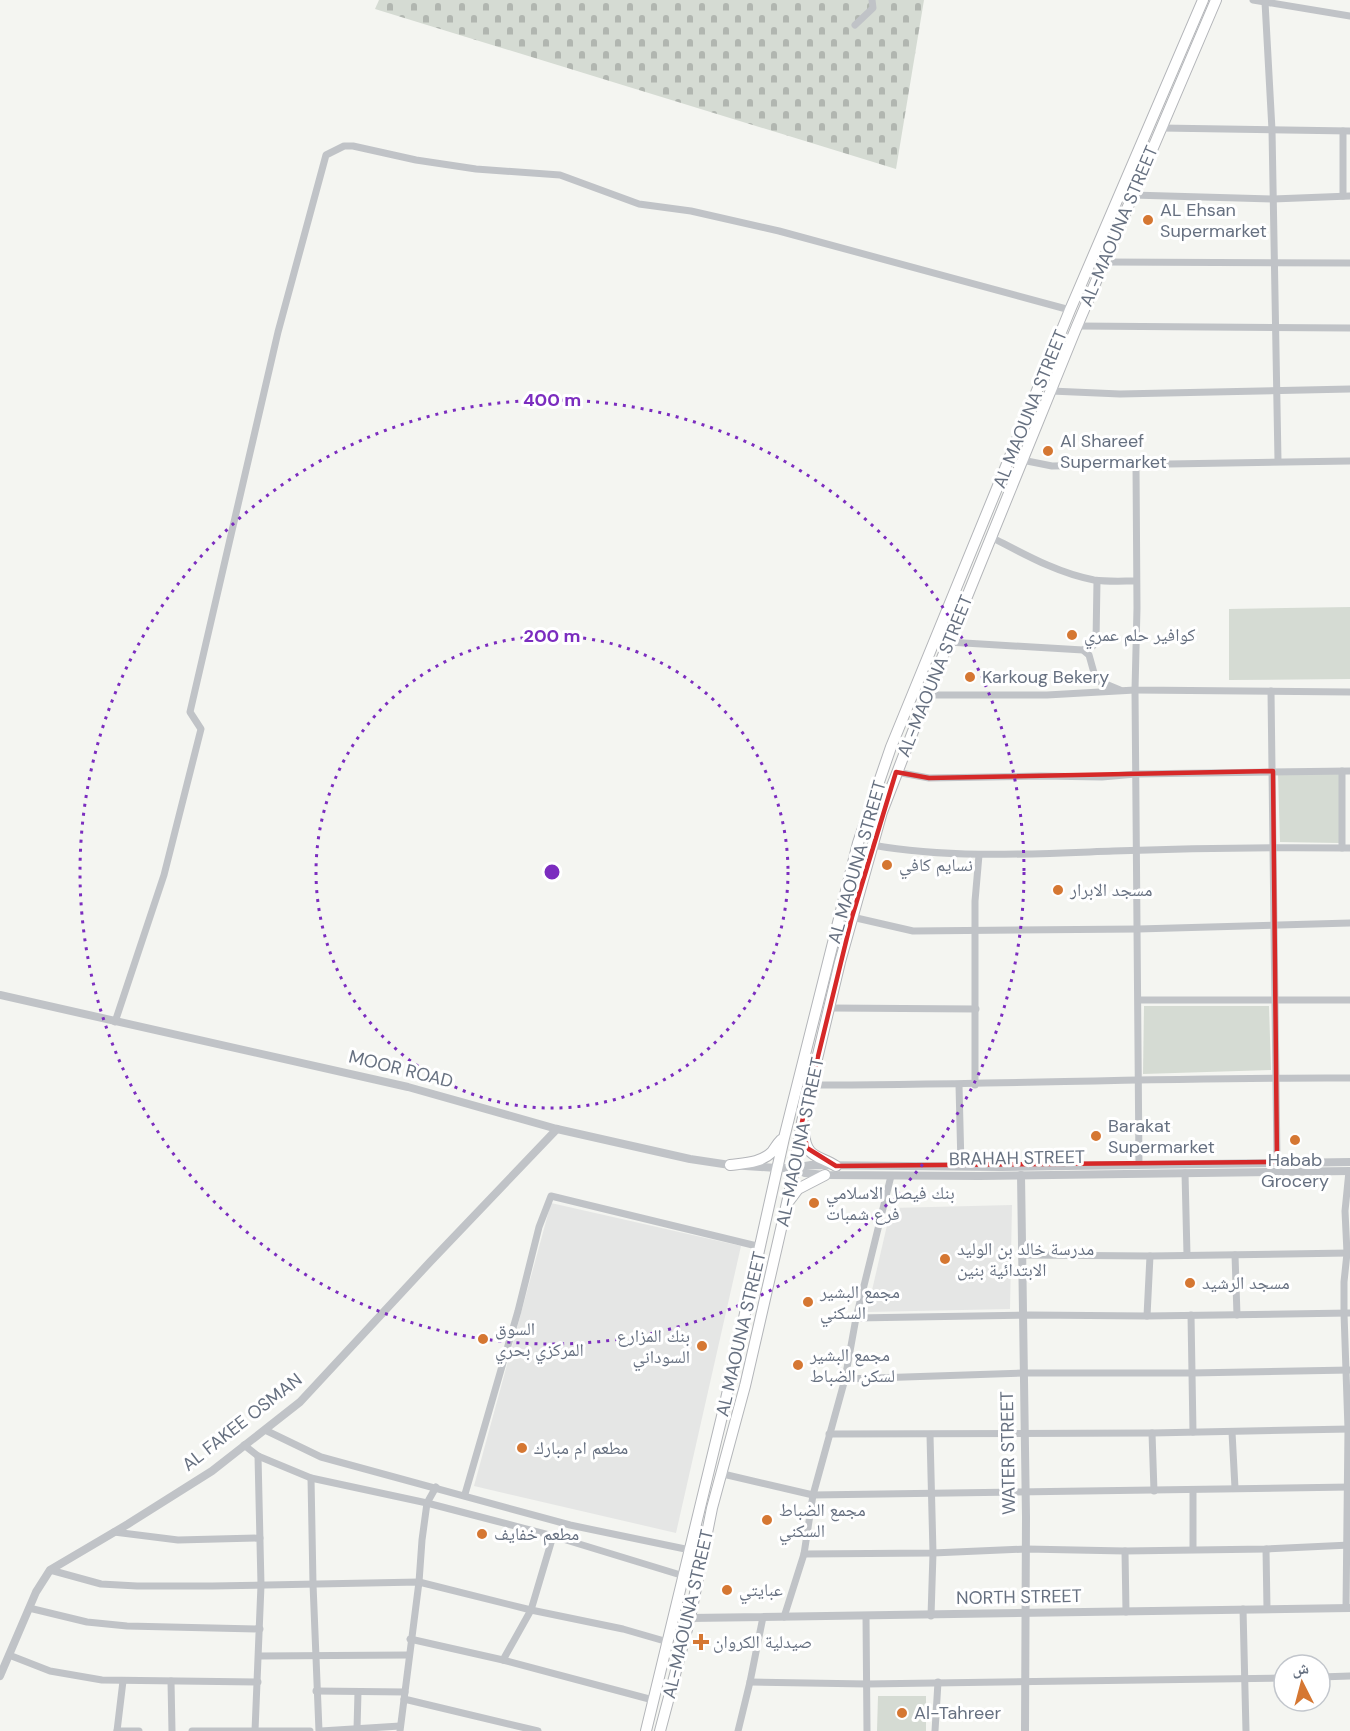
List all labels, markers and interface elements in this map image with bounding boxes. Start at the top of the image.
street label: AL-MAOUNA STREET [1074,142,1164,310]
place label: AL Ehsan Supermarket [1160,198,1267,243]
marker: AL Ehsan Supermarket [1141,213,1155,227]
street label: AL MAOUNA STREET [987,326,1073,492]
text: 400 m [523,388,581,412]
place label: Al Shareef Supermarket [1060,429,1167,474]
marker: Al Shareef Supermarket [1041,444,1055,458]
street label: AL-MAOUNA STREET [892,591,978,761]
place label: كوافير حلم عمري [1084,623,1196,650]
text: 200 m [524,624,580,648]
marker: كوافير حلم عمري [1065,628,1079,642]
place label: Karkoug Bekery [982,665,1109,689]
marker: Karkoug Bekery [963,670,977,684]
street label: AL MAOUNA STREET [822,778,892,946]
place label: نسايم كافي [899,853,973,880]
marker: نسايم كافي [880,858,894,872]
centre of rings [542,862,562,882]
place label: مسجد الابرار [1069,878,1153,902]
marker: مسجد الابرار [1051,883,1065,897]
street label: MOOR ROAD [346,1044,456,1094]
street label: AL-MAOUNA STREET [770,1055,830,1229]
place label: Barakat Supermarket [1108,1114,1215,1159]
marker: Barakat Supermarket [1089,1129,1103,1143]
marker: Habab Grocery [1288,1133,1302,1147]
street label: BRAHAH STREET [949,1145,1085,1171]
place label: Habab Grocery [1261,1148,1329,1193]
place label: بنك فيصل الاسلامي فرع شمبات [826,1181,955,1226]
marker: بنك فيصل الاسلامي فرع شمبات [807,1196,821,1210]
place label: مدرسة خالد بن الوليد الابتدائية بنين [957,1237,1094,1282]
street label: AL MAOUNA STREET [710,1249,772,1419]
marker: مدرسة خالد بن الوليد الابتدائية بنين [938,1252,952,1266]
place label: مسجد الرشيد [1202,1271,1290,1295]
marker: مسجد الرشيد [1183,1276,1197,1290]
place label: مجمع البشير السكني [819,1280,900,1328]
marker: مجمع البشير السكني [801,1295,815,1309]
place label: السوق المركزي بحري [495,1317,584,1365]
place label: بنك المزارع السوداني [617,1324,690,1372]
marker: السوق المركزي بحري [476,1332,490,1346]
marker: بنك المزارع السوداني [695,1339,709,1353]
place label: مجمع البشير لسكن الضباط [809,1343,895,1388]
marker: مجمع البشير لسكن الضباط [791,1358,805,1372]
street label: AL FAKEE OSMAN [177,1368,307,1476]
street label: WATER STREET [995,1391,1021,1515]
place label: مطعم ام مبارك [534,1436,628,1460]
marker: مطعم ام مبارك [515,1441,529,1455]
place label: مجمع الضباط السكني [779,1498,866,1546]
marker: مجمع الضباط السكني [760,1513,774,1527]
place label: مطعم خفايف [494,1522,579,1546]
marker: مطعم خفايف [475,1527,489,1541]
street label: AL-MAOUNA STREET [657,1527,719,1701]
place label: عبايتي [739,1578,783,1605]
marker: عبايتي [720,1583,734,1597]
street label: NORTH STREET [956,1584,1082,1610]
place label: صيدلية الكروان [713,1630,812,1654]
marker: صيدلية الكروان [694,1635,708,1649]
north arrow [1272,1653,1332,1713]
text: ش [1291,1657,1310,1680]
place label: Al-Tahreer [914,1701,1001,1725]
marker: Al-Tahreer [895,1706,909,1720]

